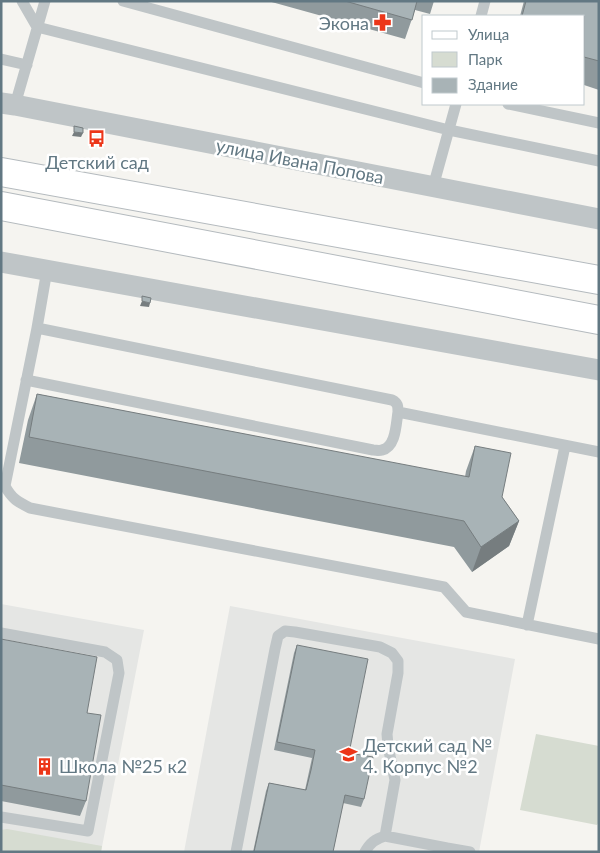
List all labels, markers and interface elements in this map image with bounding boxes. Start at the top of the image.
place label: Экона [319,12,369,34]
pharmacy icon: Экона [373,13,393,33]
legend [422,15,585,105]
text: Улица [468,25,509,43]
text: Парк [468,50,503,68]
text: Здание [468,75,518,93]
bus stop icon: Детский сад [87,129,107,149]
street label: улица Ивана Попова [214,134,386,188]
place label: Детский сад [45,151,149,173]
place label: Детский сад № 4. Корпус №2 [363,734,492,777]
school or university icon: Детский сад № 4. Корпус №2 [339,745,359,765]
place label: Школа №25 к2 [59,755,187,777]
building icon: Школа №25 к2 [35,756,55,776]

